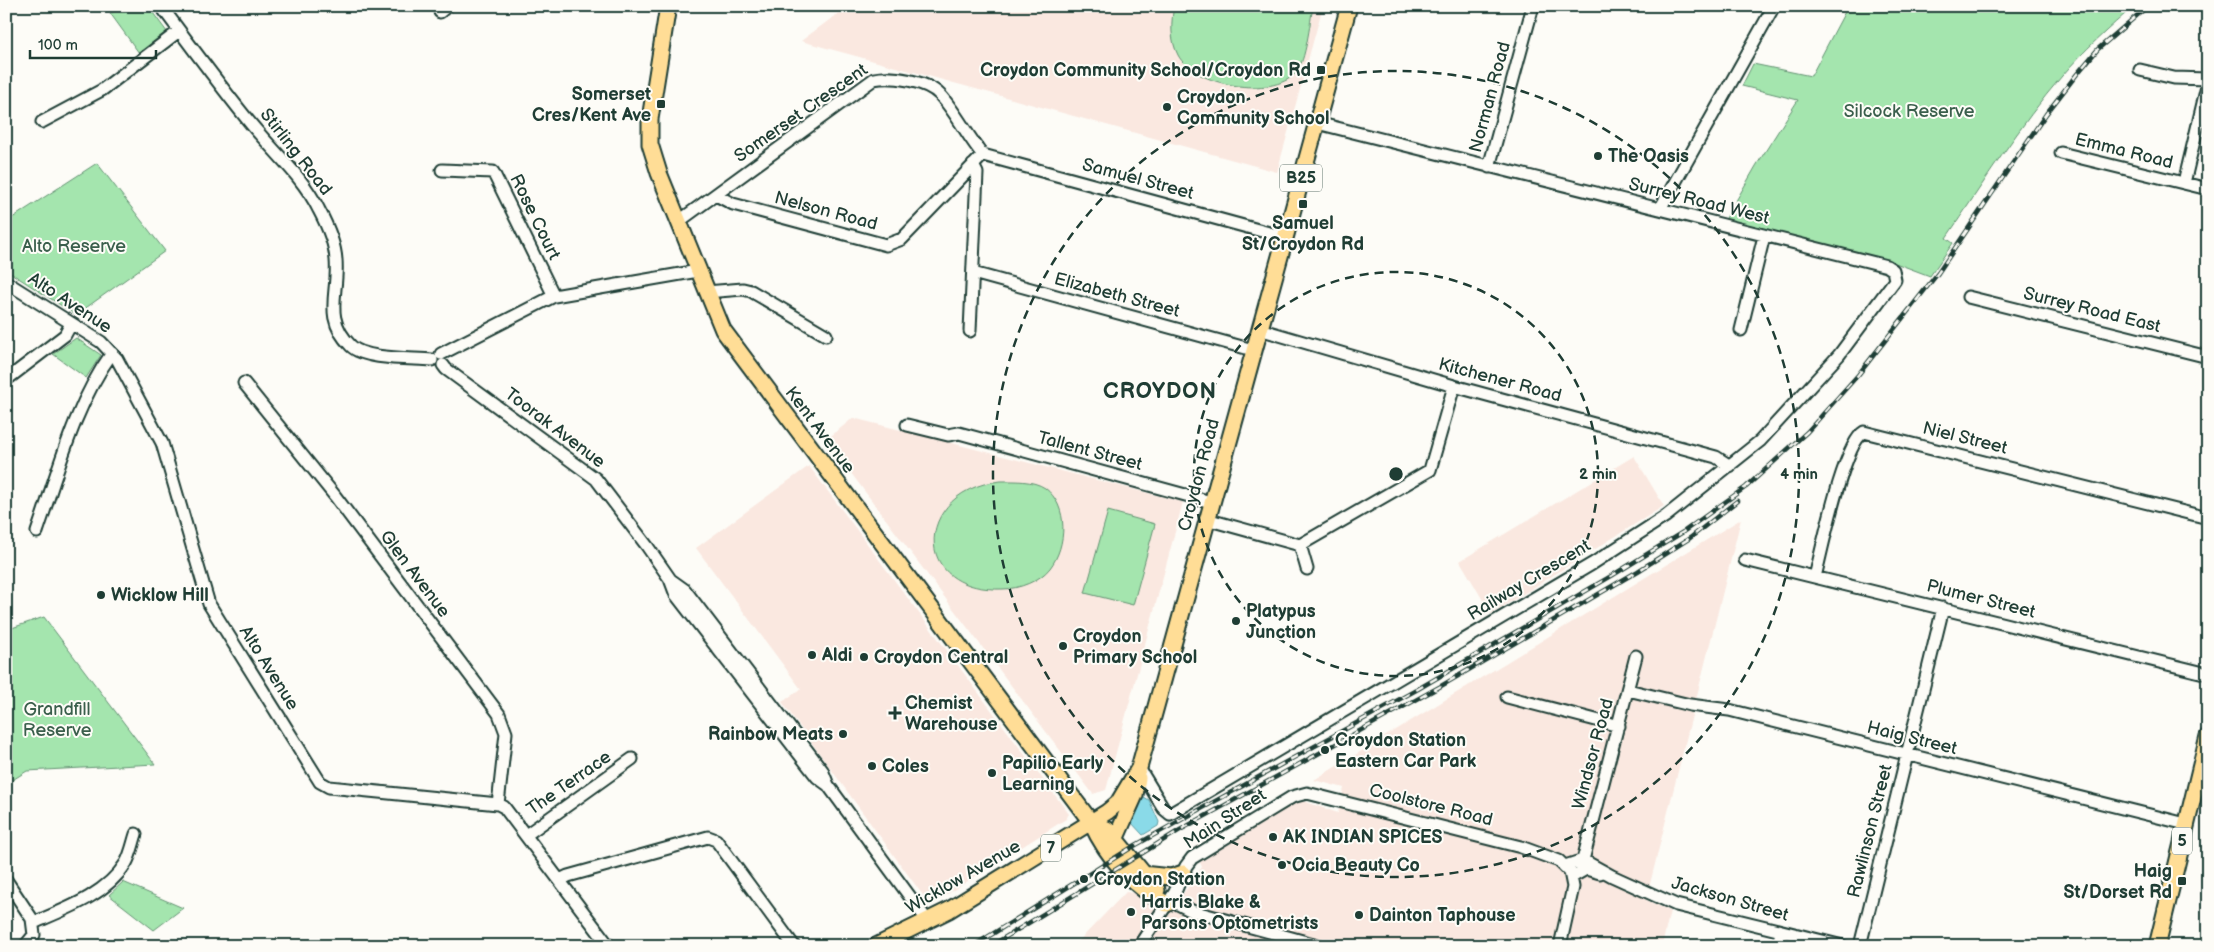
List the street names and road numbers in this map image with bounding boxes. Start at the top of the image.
street label: Norman Road [1465,39,1515,155]
street label: Somerset Crescent [730,59,872,167]
street label: Stirling Road [256,104,336,200]
street label: Emma Road [2073,129,2175,173]
street label: Samuel Street [1080,154,1196,204]
road number: B25 [1280,164,1322,192]
street label: Rose Court [505,171,565,264]
street label: Surrey Road West [1627,173,1772,229]
street label: Nelson Road [772,187,880,235]
street label: Alto Avenue [24,268,116,338]
street label: Elizabeth Street [1052,268,1182,322]
street label: Surrey Road East [2021,283,2163,337]
street label: Kitchener Road [1436,353,1564,407]
street label: Kent Avenue [781,383,860,478]
street label: Toorak Avenue [501,384,609,473]
street label: Croydon Road [1174,416,1224,534]
street label: Niel Street [1921,417,2010,459]
street label: Tallent Street [1035,427,1145,475]
street label: Glen Avenue [375,526,455,622]
street label: Railway Crescent [1464,535,1595,625]
street label: Plumer Street [1924,575,2038,623]
street label: Alto Avenue [235,622,303,714]
street label: Windsor Road [1568,696,1618,812]
street label: Haig Street [1865,717,1960,759]
street label: The Terrace [523,746,615,820]
street label: Rawlinson Street [1843,762,1897,900]
street label: Coolstore Road [1367,780,1495,830]
street label: Main Street [1180,784,1271,853]
road number: 5 [2172,828,2192,854]
road number: 7 [1041,834,1061,861]
street label: Wicklow Avenue [902,835,1025,918]
street label: Jackson Street [1669,872,1791,926]

